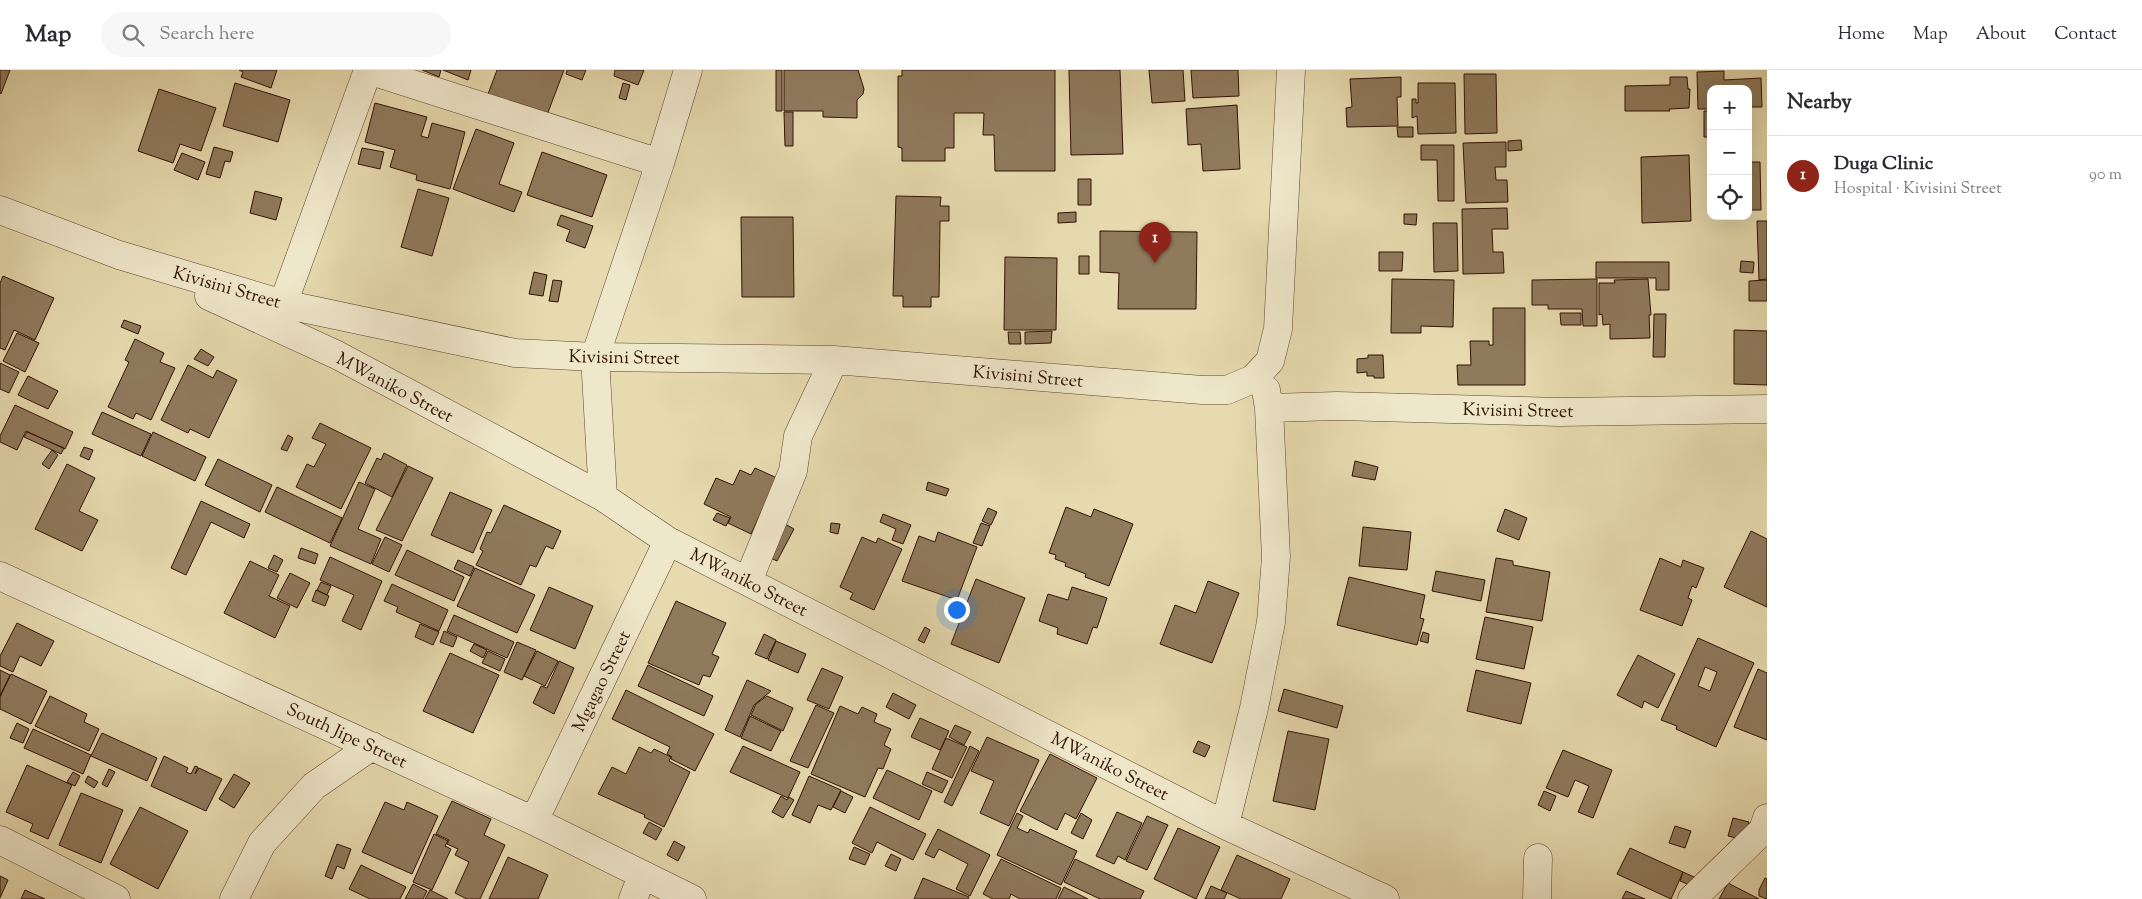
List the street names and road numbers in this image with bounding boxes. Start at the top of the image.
street label: Kivisini Street [170,261,283,317]
street label: Kivisini Street [568,345,680,373]
street label: MWaniko Street [331,347,457,431]
street label: Kivisini Street [971,360,1084,396]
street label: Kivisini Street [1462,398,1574,426]
street label: MWaniko Street [685,543,812,625]
street label: Mgagao Street [567,627,639,737]
street label: South Jipe Street [282,697,411,776]
street label: MWaniko Street [1046,727,1173,809]

